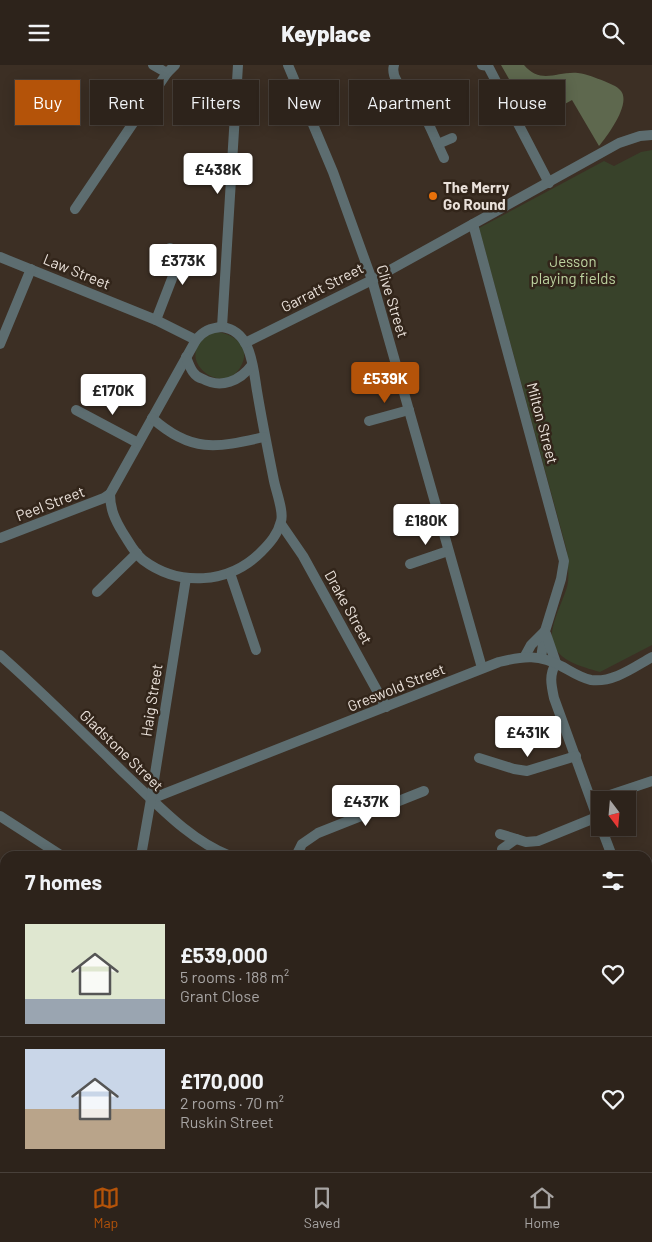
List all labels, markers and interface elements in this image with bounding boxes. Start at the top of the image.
icon: menu [25,19,53,47]
icon: search [599,19,627,47]
text: Keyplace [281,20,371,46]
chip: Buy [15,80,80,125]
chip: Rent [90,80,163,125]
chip: Filters [173,80,259,125]
chip: New [269,80,339,125]
chip: Apartment [349,80,469,125]
chip: House [479,80,565,125]
pin: £438K [183,153,253,195]
text: £438K [195,159,241,178]
place label: The Merry Go Round [443,178,510,213]
marker: The Merry Go Round [427,190,439,202]
pin: £373K [148,243,218,286]
street label: Law Street [41,249,113,293]
text: £373K [160,250,206,269]
park label: Jesson playing fields [530,252,616,287]
street label: Garratt Street [278,259,366,315]
street label: Clive Street [373,262,413,340]
pin: £539K [350,361,420,404]
text: £539K [362,368,408,387]
pin: £170K [78,373,148,416]
text: £170K [92,380,134,399]
street label: Milton Street [524,380,562,466]
street label: Peel Street [13,482,87,524]
pin: £180K [391,503,461,546]
text: £180K [404,510,448,529]
street label: Drake Street [321,567,377,647]
street label: Greswold Street [345,659,447,715]
street label: Haig Street [136,662,166,738]
street label: Gladstone Street [77,706,167,794]
pin: £431K [493,715,563,758]
text: £431K [506,722,550,741]
pin: £437K [331,785,401,827]
text: £437K [343,791,389,810]
north arrow [591,791,636,836]
map controls [591,791,636,836]
icon: filters [599,867,627,895]
text: 7 homes [25,869,102,894]
text: £539,000 [180,942,268,967]
icon: home [65,944,125,1004]
icon: heart [599,960,627,988]
text: 5 rooms · 188 m² [180,967,289,986]
text: Grant Close [180,986,260,1005]
text: £170,000 [180,1068,264,1093]
icon: home [65,1069,125,1129]
icon: heart [599,1085,627,1113]
text: 2 rooms · 70 m² [180,1093,284,1112]
text: Ruskin Street [180,1112,274,1131]
tab: Map [92,1184,120,1231]
tab: Saved [304,1184,340,1231]
tab: Home [524,1184,560,1231]

